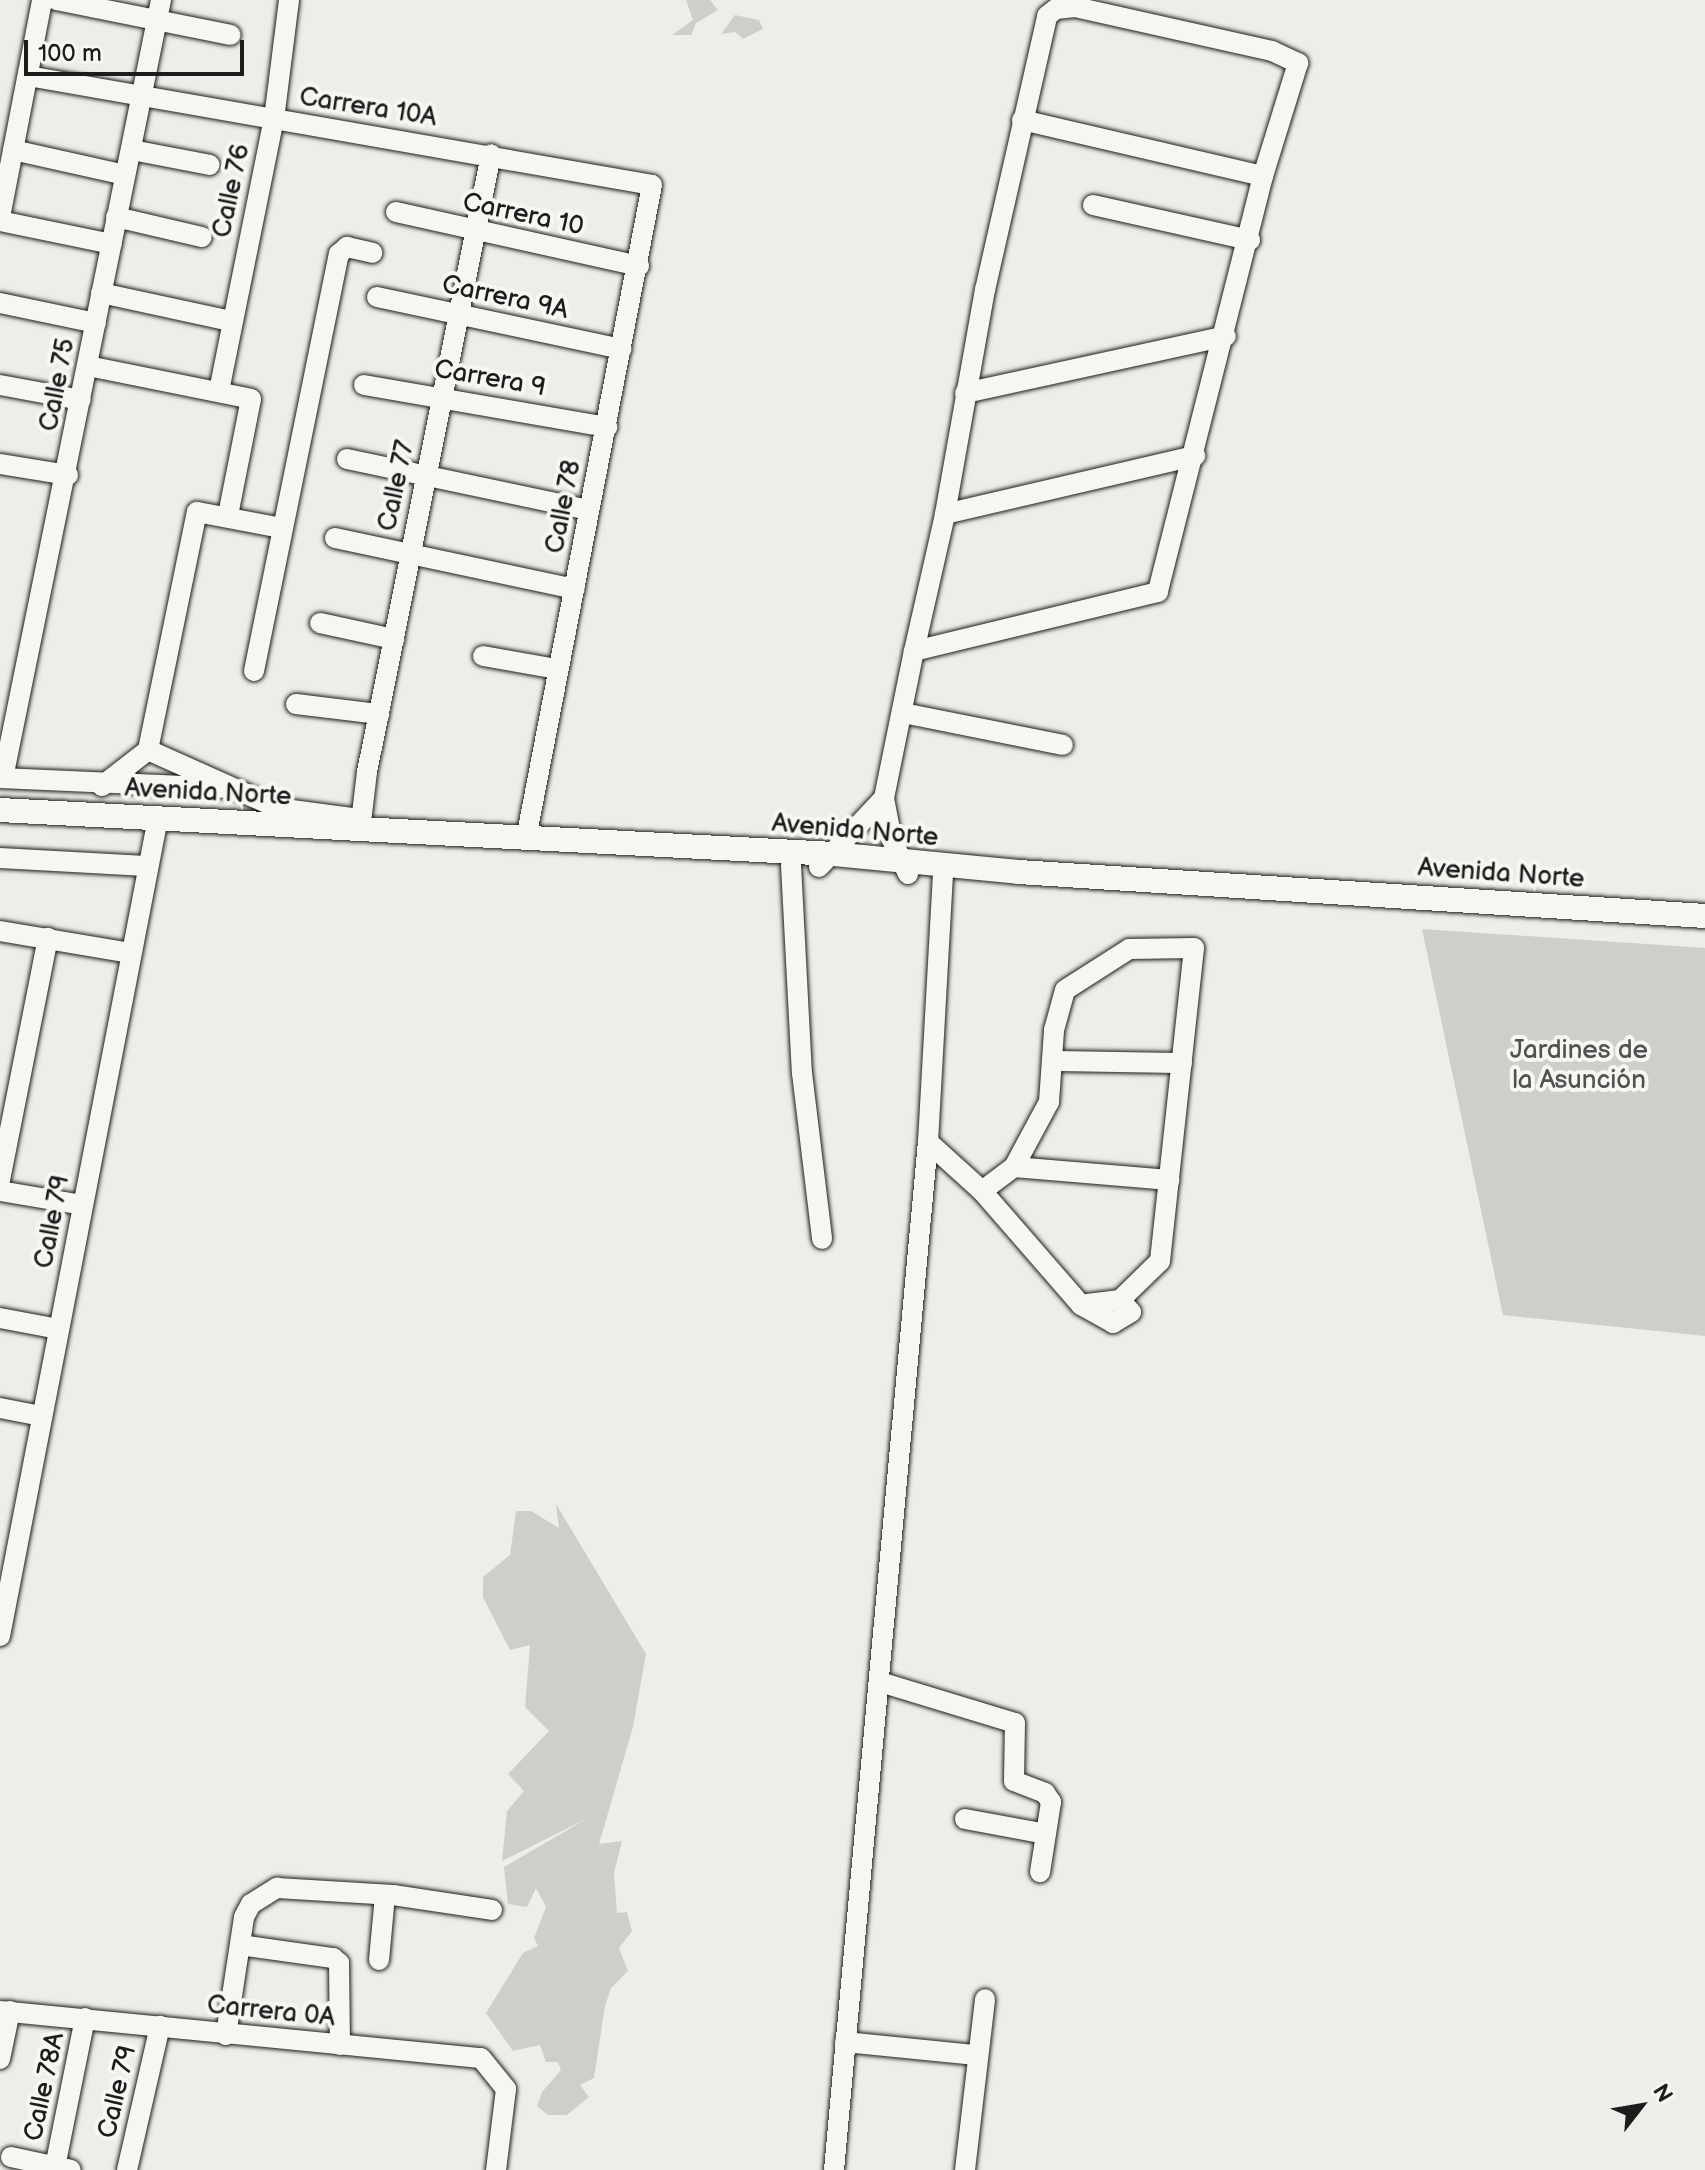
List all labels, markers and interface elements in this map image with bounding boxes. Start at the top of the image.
scale bar [28,24,248,74]
text: 100 m [38,39,102,68]
street label: Carrera 10A [297,82,439,134]
street label: Calle 76 [207,141,257,241]
street label: Carrera 10 [460,187,586,243]
street label: Carrera 9A [439,269,571,327]
street label: Calle 75 [34,336,82,434]
street label: Carrera 9 [432,354,548,404]
street label: Calle 77 [372,437,422,535]
street label: Calle 78 [540,457,588,557]
street label: Avenida Norte [124,773,292,813]
street label: Avenida Norte [771,808,939,854]
street label: Avenida Norte [1417,853,1585,895]
park label: Jardines de la Asunción [1510,1035,1648,1096]
street label: Calle 79 [29,1172,77,1272]
street label: Carrera 0A [205,1990,337,2034]
street label: Calle 78A [18,2030,72,2144]
street label: Calle 79 [92,2042,144,2142]
north arrow [1601,2066,1681,2146]
text: N [1646,2079,1678,2107]

